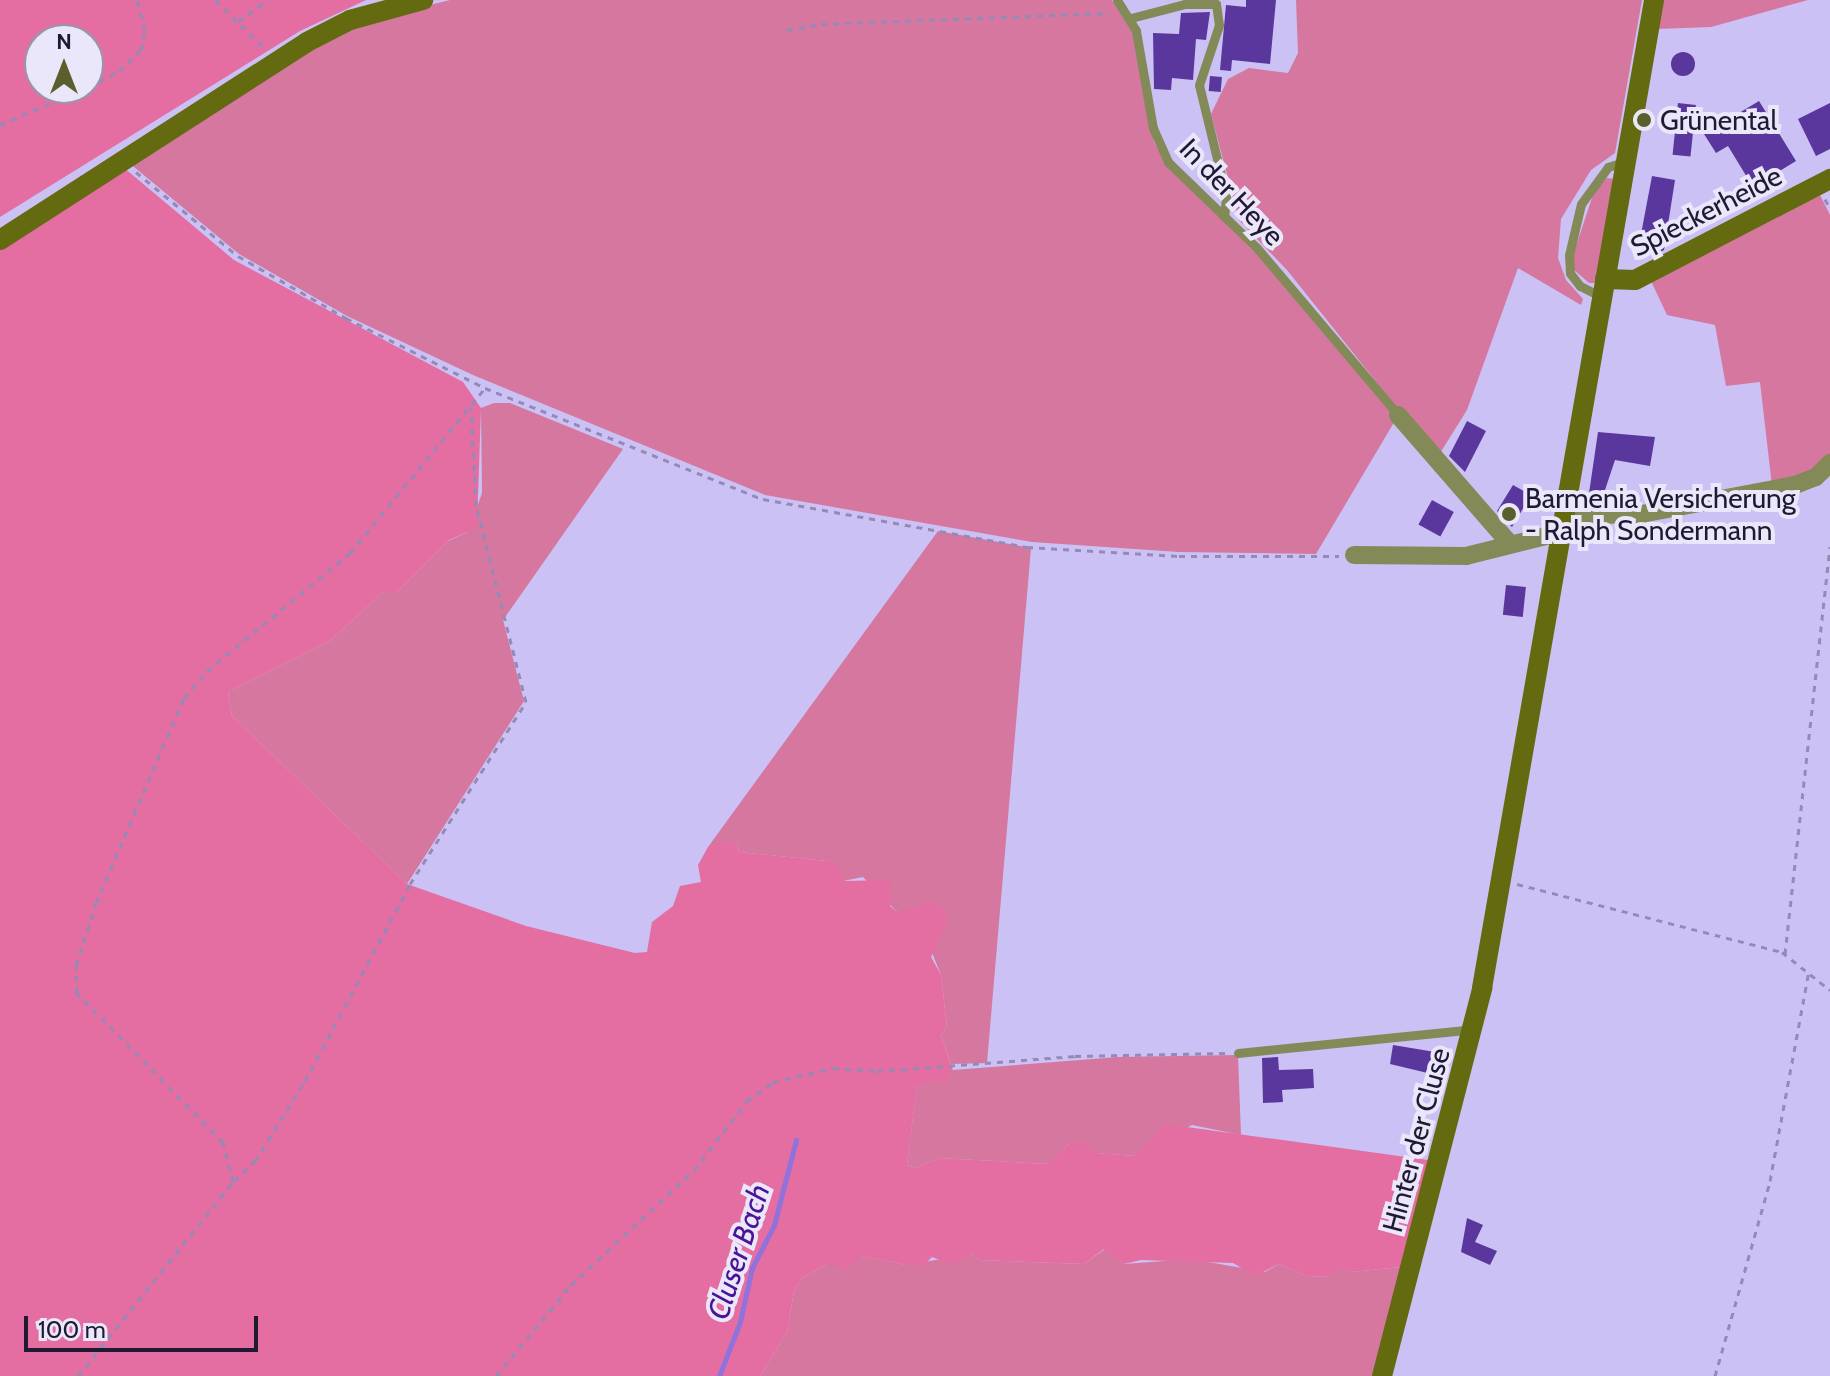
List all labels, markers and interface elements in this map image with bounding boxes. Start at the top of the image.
north arrow [24,24,104,104]
text: N [56,28,72,55]
place label: Grünental [1660,103,1777,137]
marker: Grünental [1635,111,1653,129]
street label: In der Heye [1173,132,1291,252]
street label: Spieckerheide [1625,159,1787,263]
place label: Barmenia Versicherung - Ralph Sondermann [1525,481,1796,547]
marker: Barmenia Versicherung - Ralph Sondermann [1500,505,1518,523]
street label: Hinter der Cluse [1375,1044,1457,1236]
water label: Cluser Bach [700,1180,778,1324]
scale bar [28,1300,262,1350]
text: 100 m [38,1315,106,1344]

